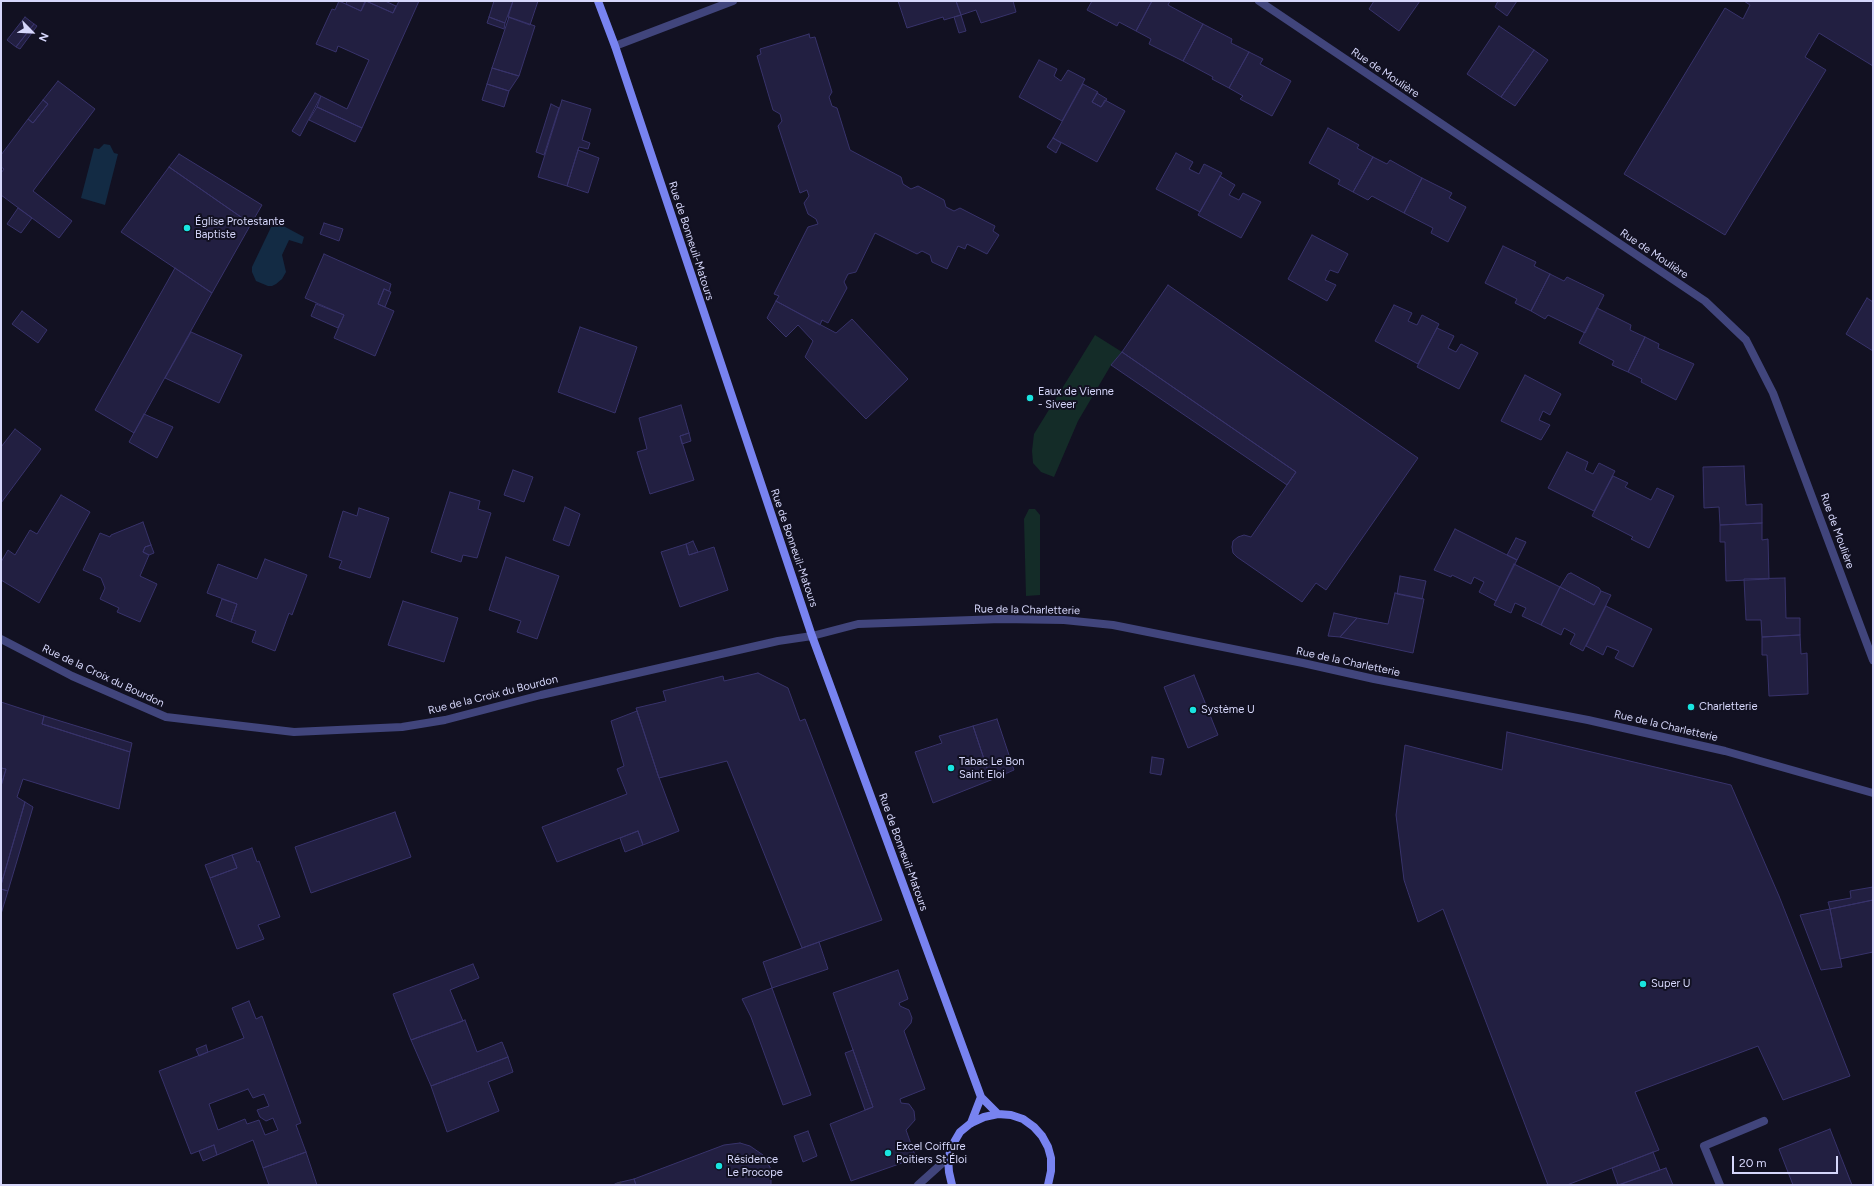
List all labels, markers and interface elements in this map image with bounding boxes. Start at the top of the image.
north arrow [12,12,52,52]
text: N [36,31,51,44]
street label: Rue de Moulière [1348,45,1422,101]
street label: Rue de Bonneuil-Matours [666,180,716,302]
place label: Église Protestante Baptiste [195,215,284,241]
marker: Église Protestante Baptiste [182,223,192,233]
street label: Rue de Moulière [1617,226,1691,282]
place label: Eaux de Vienne - Siveer [1038,385,1114,411]
marker: Eaux de Vienne - Siveer [1025,393,1035,403]
street label: Rue de Bonneuil-Matours [768,487,820,609]
street label: Rue de Moulière [1817,491,1857,571]
street label: Rue de la Charletterie [974,602,1080,618]
street label: Rue de la Croix du Bourdon [40,642,166,710]
street label: Rue de la Charletterie [1295,645,1401,679]
street label: Rue de la Croix du Bourdon [427,672,559,718]
place label: Charletterie [1699,700,1757,714]
marker: Charletterie [1686,702,1696,712]
place label: Système U [1201,703,1255,717]
marker: Système U [1188,705,1198,715]
street label: Rue de la Charletterie [1613,708,1719,744]
place label: Tabac Le Bon Saint Eloi [959,755,1024,781]
marker: Tabac Le Bon Saint Eloi [946,763,956,773]
street label: Rue de Bonneuil-Matours [876,791,930,913]
place label: Super U [1651,977,1691,991]
marker: Super U [1638,979,1648,989]
place label: Excel Coiffure Poitiers St Éloi [896,1140,967,1166]
marker: Excel Coiffure Poitiers St Éloi [883,1148,893,1158]
scale bar [1734,1148,1840,1174]
place label: Résidence Le Procope [727,1153,783,1179]
text: 20 m [1739,1156,1767,1170]
marker: Résidence Le Procope [714,1161,724,1171]

